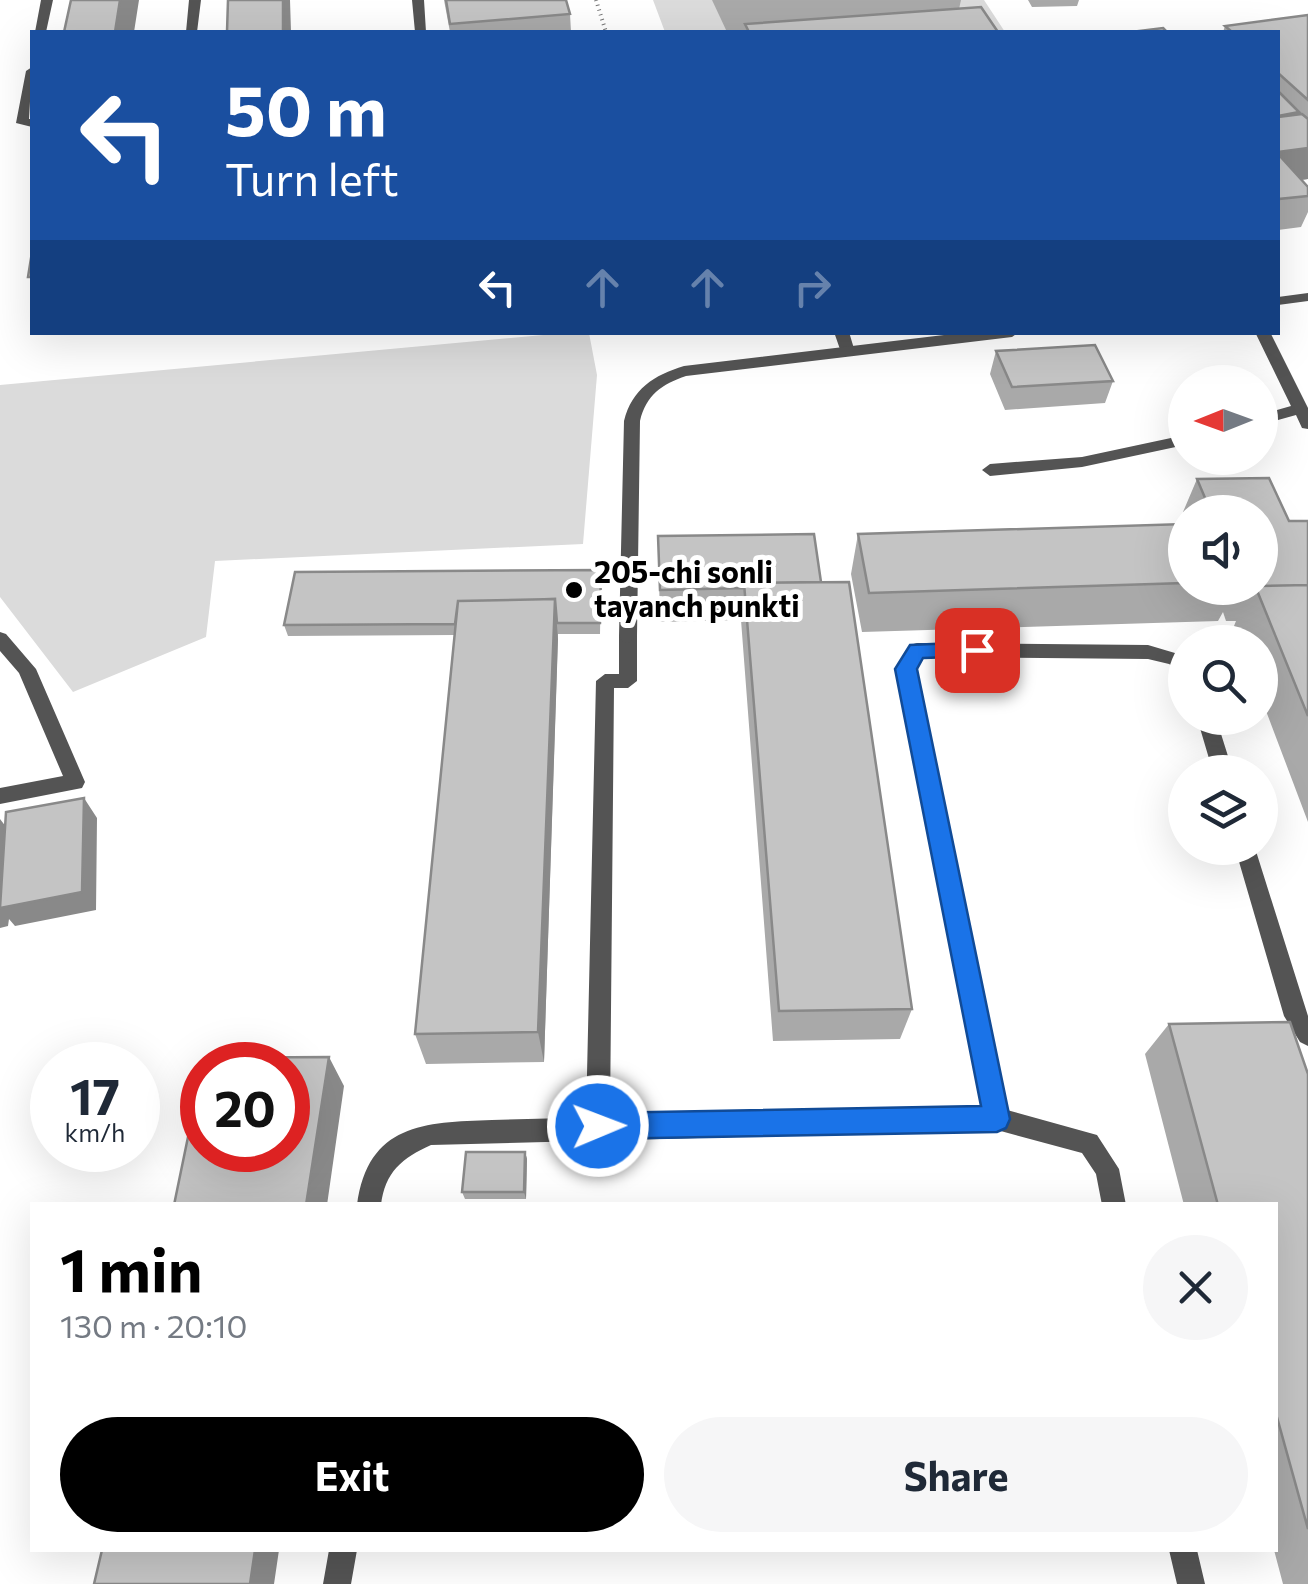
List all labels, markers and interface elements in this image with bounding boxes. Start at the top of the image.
text: 50 m [225,65,387,150]
icon: left [60,70,190,200]
text: Turn left [225,150,399,205]
icon: left [470,260,525,315]
icon: ahead [575,260,630,315]
icon: ahead [680,260,735,315]
icon: right [785,260,840,315]
north arrow [1168,365,1278,475]
map controls [1168,365,1278,865]
button: sound [1168,495,1278,605]
place label: 205-chi sonli tayanch punkti [594,552,800,623]
marker: 205-chi sonli tayanch punkti [563,579,585,601]
pin [935,608,1020,693]
icon: arrive [950,623,1005,678]
button: search [1168,625,1278,735]
button: layers [1168,755,1278,865]
speed limit sign: 20 [180,1042,310,1172]
text: 17 [70,1064,120,1125]
position arrow [546,1074,650,1178]
text: km/h [65,1117,125,1147]
text: 1 min [60,1231,202,1304]
button: close [1143,1235,1248,1340]
text: 130 m · 20:10 [60,1305,247,1345]
button: Exit [60,1417,644,1532]
button: Share [664,1417,1248,1532]

